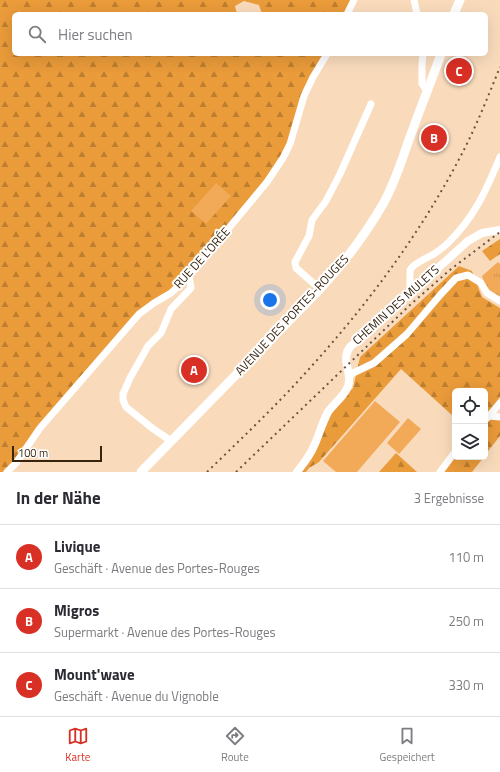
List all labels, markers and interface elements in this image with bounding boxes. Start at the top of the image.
search box [12,12,488,56]
icon: search [26,23,48,45]
text: Hier suchen [58,23,133,46]
pin: C [446,56,472,86]
pin: B [421,123,447,153]
street label: RUE DE L'ORÉE [169,222,235,293]
street label: AVENUE DES PORTES-ROUGES [230,250,353,379]
street label: CHEMIN DES MULETS [348,260,443,349]
your location [260,290,280,310]
pin: A [181,355,207,385]
map controls [452,388,488,460]
button: locate [452,388,488,424]
button: layers [452,424,488,460]
scale bar [12,444,102,463]
text: 100 m [18,445,48,461]
text: In der Nähe [16,485,101,511]
text: 3 Ergebnisse [414,488,484,508]
text: Livique [54,535,100,558]
text: A [25,547,33,567]
text: 110 m [448,547,484,567]
text: Geschäft · Avenue des Portes-Rouges [54,558,260,578]
text: Migros [54,599,99,622]
text: B [25,611,33,631]
text: 250 m [448,611,484,631]
text: Supermarkt · Avenue des Portes-Rouges [54,622,276,642]
text: Mount'wave [54,663,135,686]
text: C [25,675,33,695]
text: 330 m [448,675,484,695]
text: Geschäft · Avenue du Vignoble [54,686,219,706]
tab: Karte [65,725,90,765]
tab: Route [221,725,249,765]
tab: Gespeichert [380,725,435,765]

